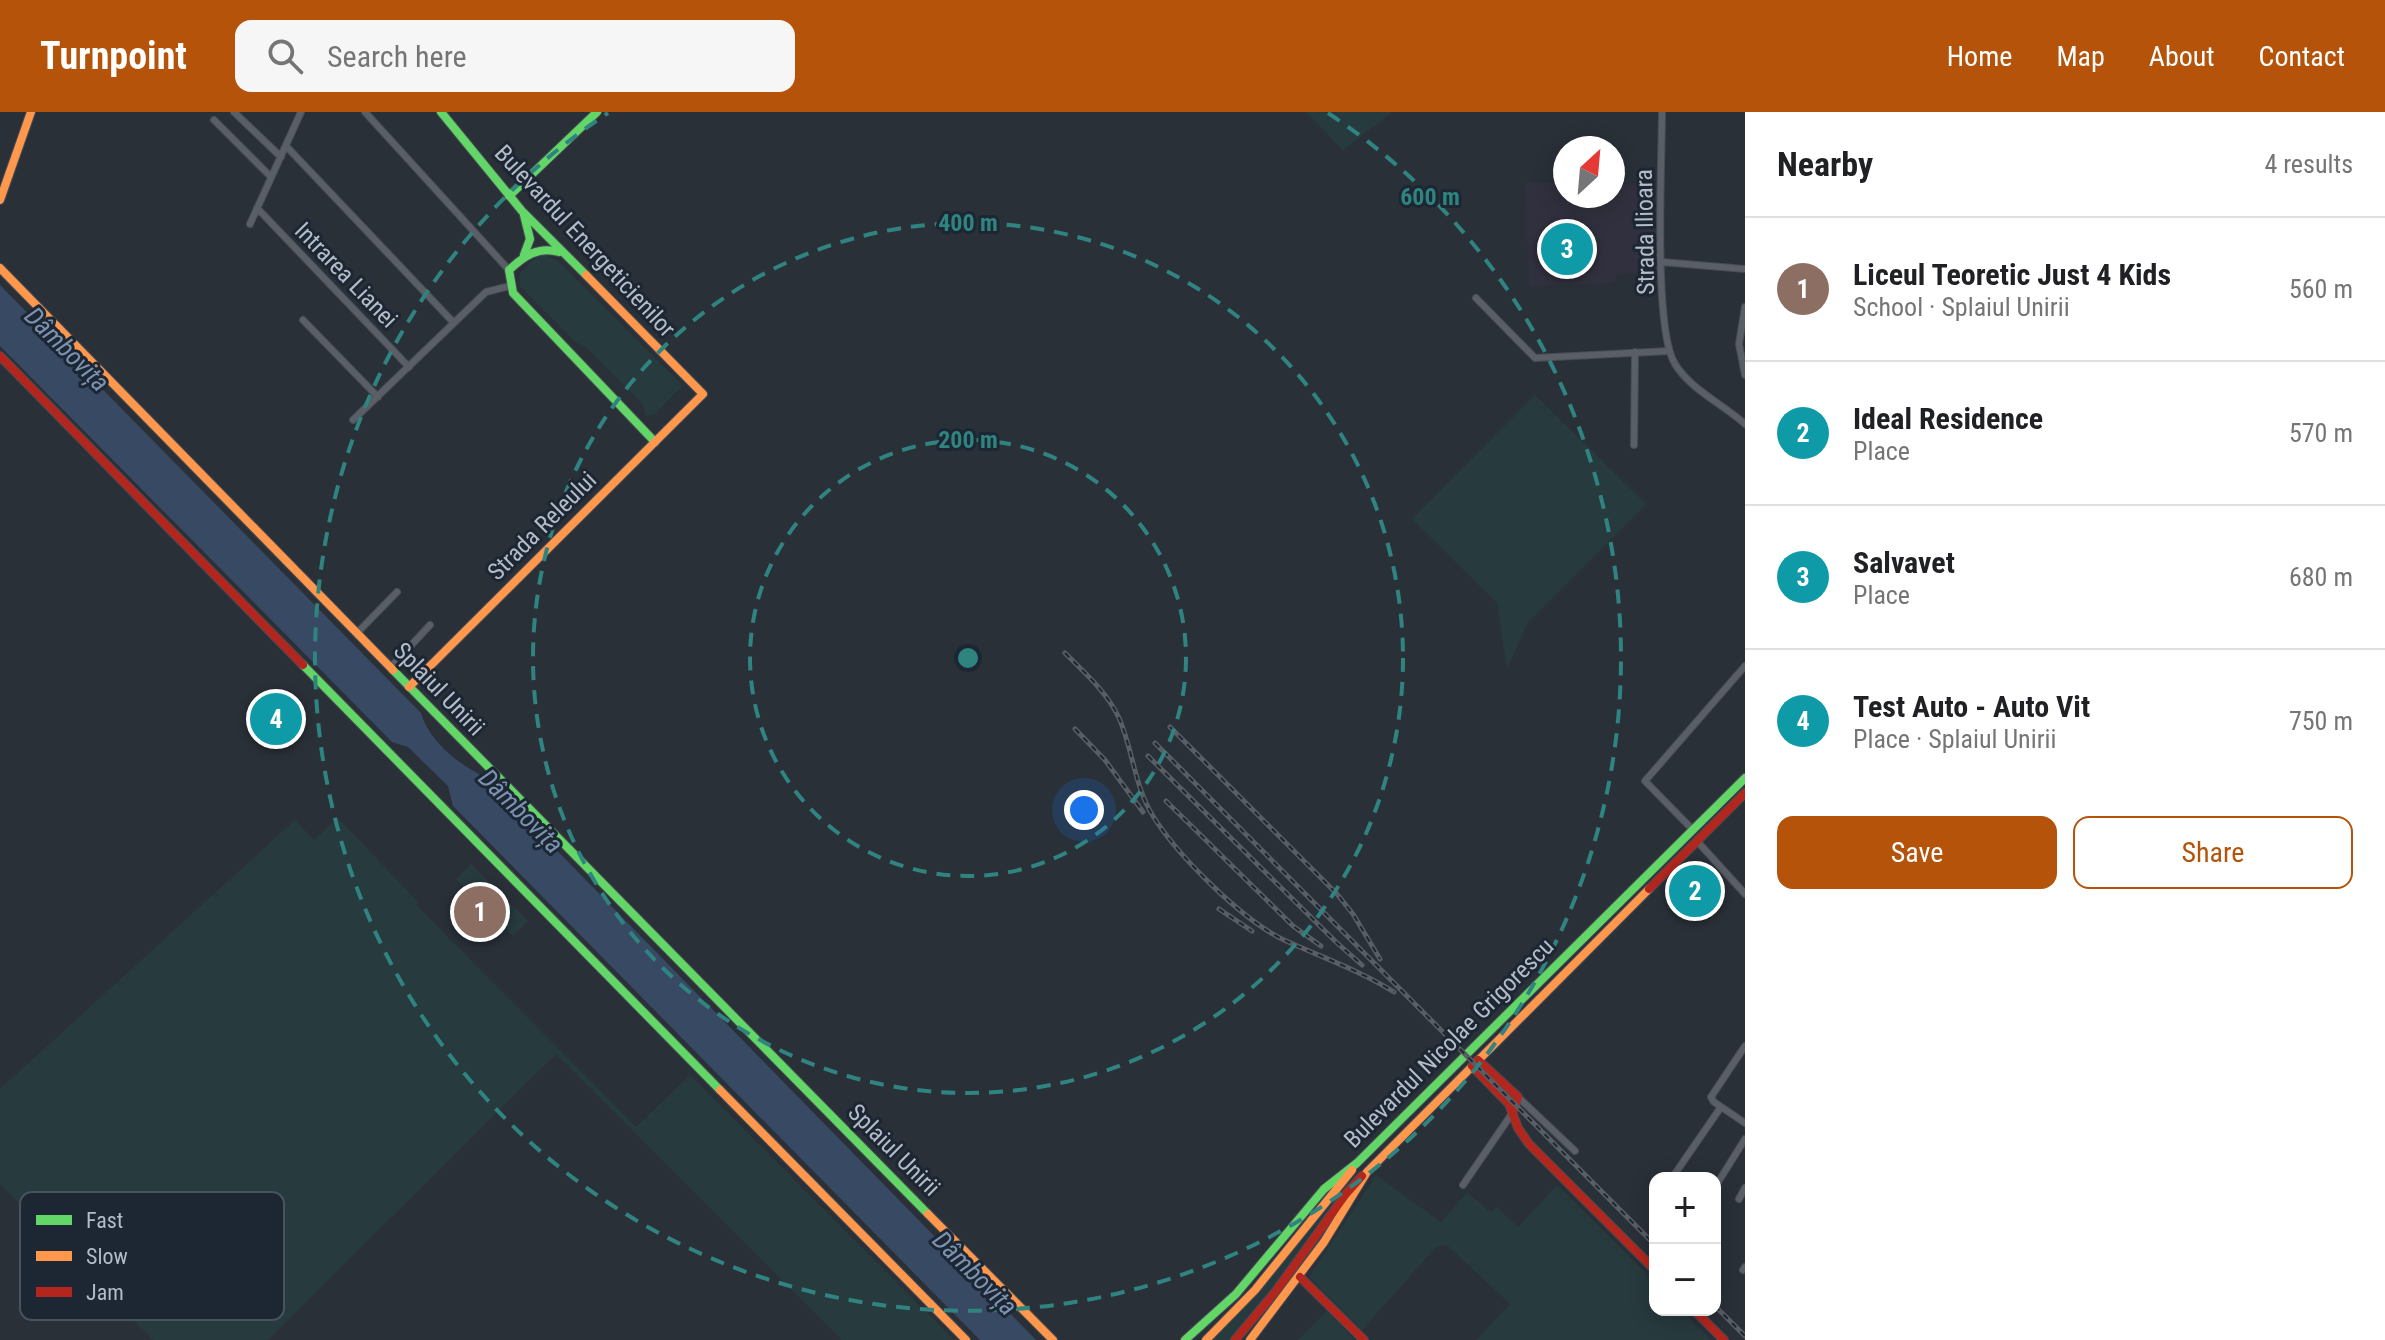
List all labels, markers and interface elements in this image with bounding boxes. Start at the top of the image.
search box [235,20,795,92]
text: Turnpoint [40,34,187,78]
icon: search [263,34,307,78]
text: Search here [327,39,467,74]
text: Home [1947,40,2012,73]
text: Map [2056,40,2105,73]
text: About [2149,40,2215,73]
text: Contact [2259,40,2345,73]
north arrow [1553,136,1625,208]
street label: Bulevardul Energeticienilor [489,139,681,343]
text: Nearby [1777,144,1873,184]
text: 4 results [2264,149,2353,179]
street label: Strada Ilioara [1630,169,1660,295]
text: 600 m [1400,183,1460,211]
text: 400 m [938,209,998,237]
street label: Intrarea Lianei [289,217,403,333]
pin: 3 [1541,219,1593,279]
text: Liceul Teoretic Just 4 Kids [1853,257,2171,292]
text: 1 [1796,274,1810,304]
text: 560 m [2289,274,2353,304]
text: School · Splaiul Unirii [1853,292,2070,322]
water label: Dâmbovița [18,301,115,398]
text: Ideal Residence [1853,401,2043,436]
text: 2 [1796,418,1810,448]
text: 570 m [2289,418,2353,448]
text: 200 m [938,426,998,454]
text: Place [1853,436,1910,466]
street label: Strada Releului [482,466,602,586]
text: Salvavet [1853,545,1955,580]
text: 3 [1796,562,1810,592]
text: 680 m [2289,562,2353,592]
text: Place [1853,580,1910,610]
street label: Splaiul Unirii [388,637,490,741]
centre of rings [954,644,982,672]
pin: 4 [250,689,302,749]
text: Test Auto - Auto Vit [1853,689,2090,724]
text: 4 [1796,706,1810,736]
text: 750 m [2289,706,2353,736]
text: Place · Splaiul Unirii [1853,724,2057,754]
water label: Dâmbovița [472,763,569,860]
your location [1064,790,1104,830]
button: Save [1777,816,2057,889]
button: Share [2073,816,2353,889]
pin: 2 [1669,861,1721,921]
pin: 1 [454,882,506,942]
street label: Bulevardul Nicolae Grigorescu [1338,932,1560,1154]
street label: Splaiul Unirii [842,1098,946,1202]
map controls [1649,1172,1721,1316]
button: + [1649,1172,1721,1244]
legend [20,1192,284,1320]
text: Fast [86,1208,123,1233]
water label: Dâmbovița [926,1225,1023,1322]
text: Slow [86,1244,128,1269]
button: − [1649,1244,1721,1316]
text: Jam [86,1280,124,1305]

